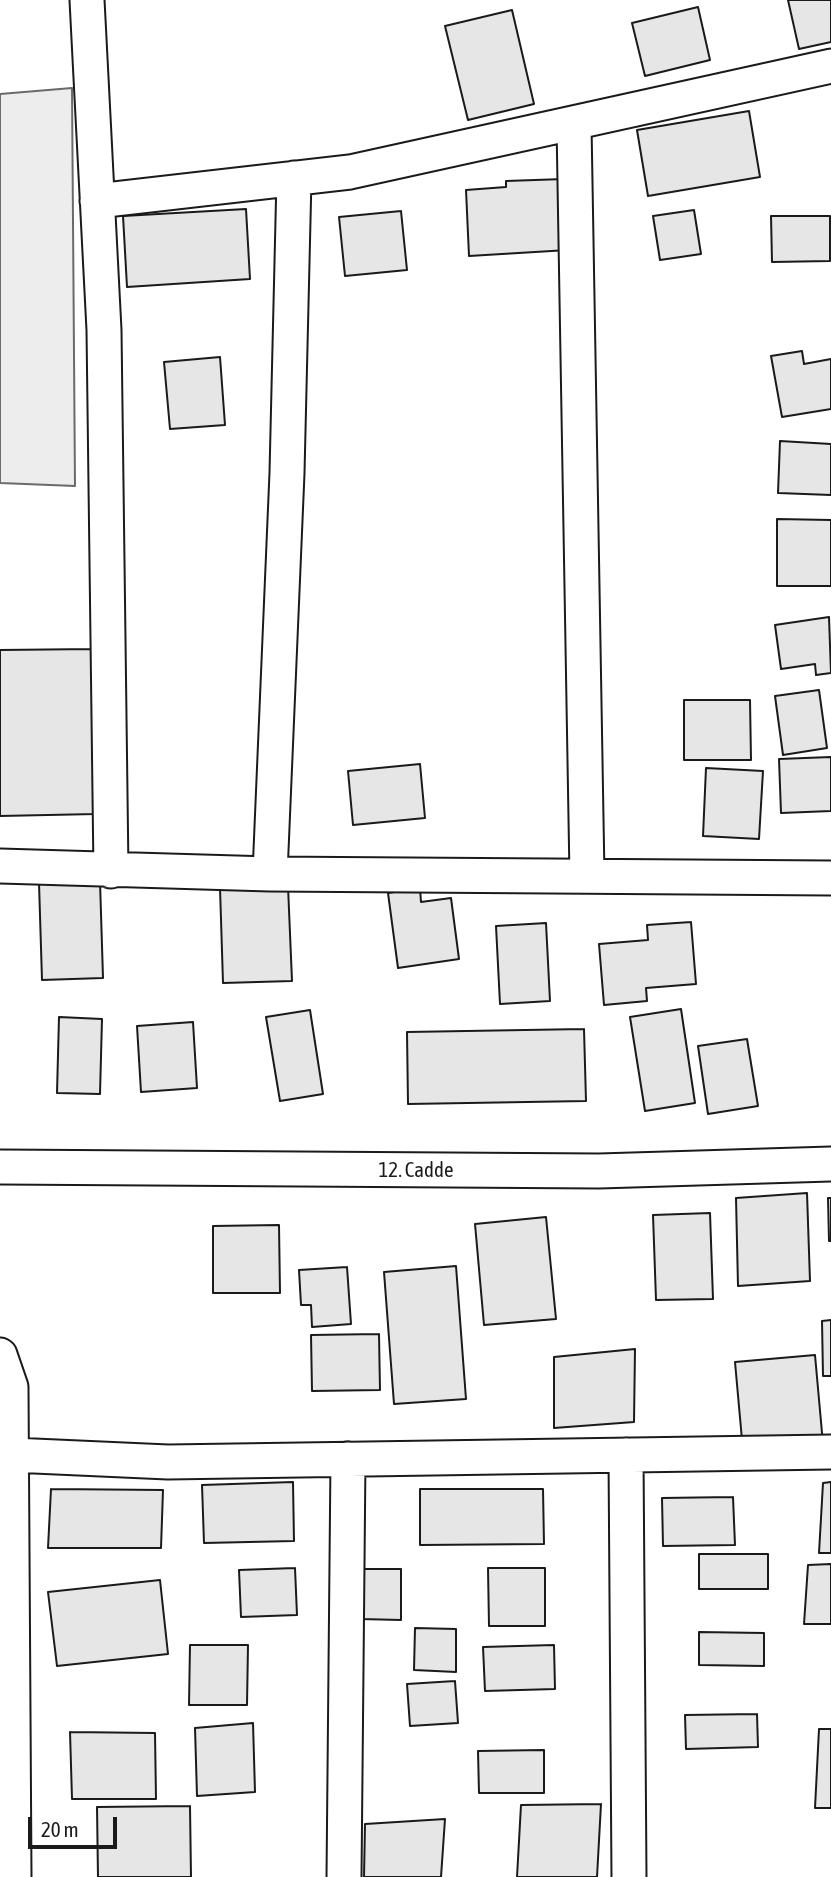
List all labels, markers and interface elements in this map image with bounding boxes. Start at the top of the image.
street label: 12. Cadde [378,1157,454,1183]
scale bar [32,1804,121,1848]
text: 20 m [41,1817,79,1841]

